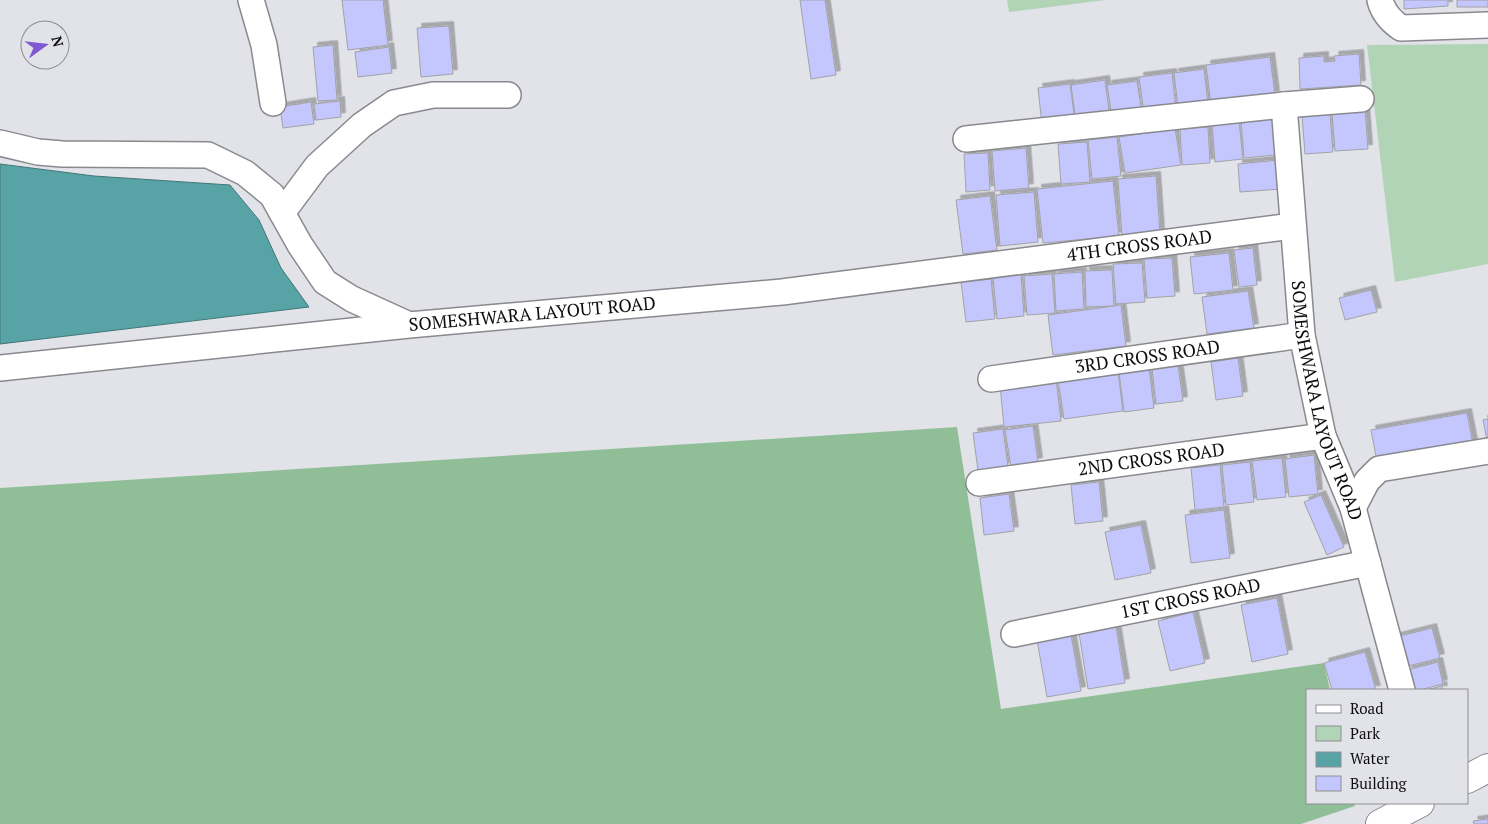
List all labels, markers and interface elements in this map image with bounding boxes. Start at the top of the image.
north arrow [20,20,70,70]
text: N [47,34,69,49]
street label: 4TH CROSS ROAD [1065,224,1213,266]
street label: SOMESHWARA LAYOUT ROAD [1287,280,1369,522]
street label: SOMESHWARA LAYOUT ROAD [408,290,657,336]
street label: 3RD CROSS ROAD [1073,334,1221,378]
street label: 2ND CROSS ROAD [1076,437,1226,480]
street label: 1ST CROSS ROAD [1118,572,1263,623]
legend [1306,689,1468,804]
text: Road [1350,698,1383,718]
text: Park [1350,723,1380,743]
text: Water [1350,748,1390,768]
text: Building [1350,773,1408,793]

